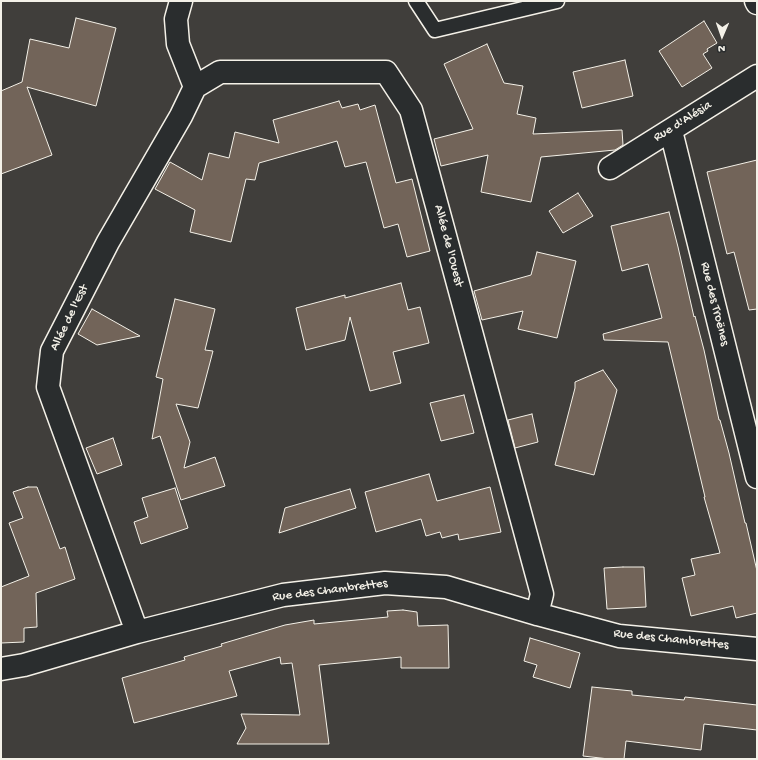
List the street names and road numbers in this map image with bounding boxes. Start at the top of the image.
street label: Rue d'Alésia [651,98,715,146]
street label: Allée de l'Ouest [430,203,466,289]
street label: Rue des Troënes [696,261,732,347]
street label: Allée de l'Est [47,282,93,354]
street label: Rue des Chambrettes [272,576,388,606]
street label: Rue des Chambrettes [613,626,729,654]

